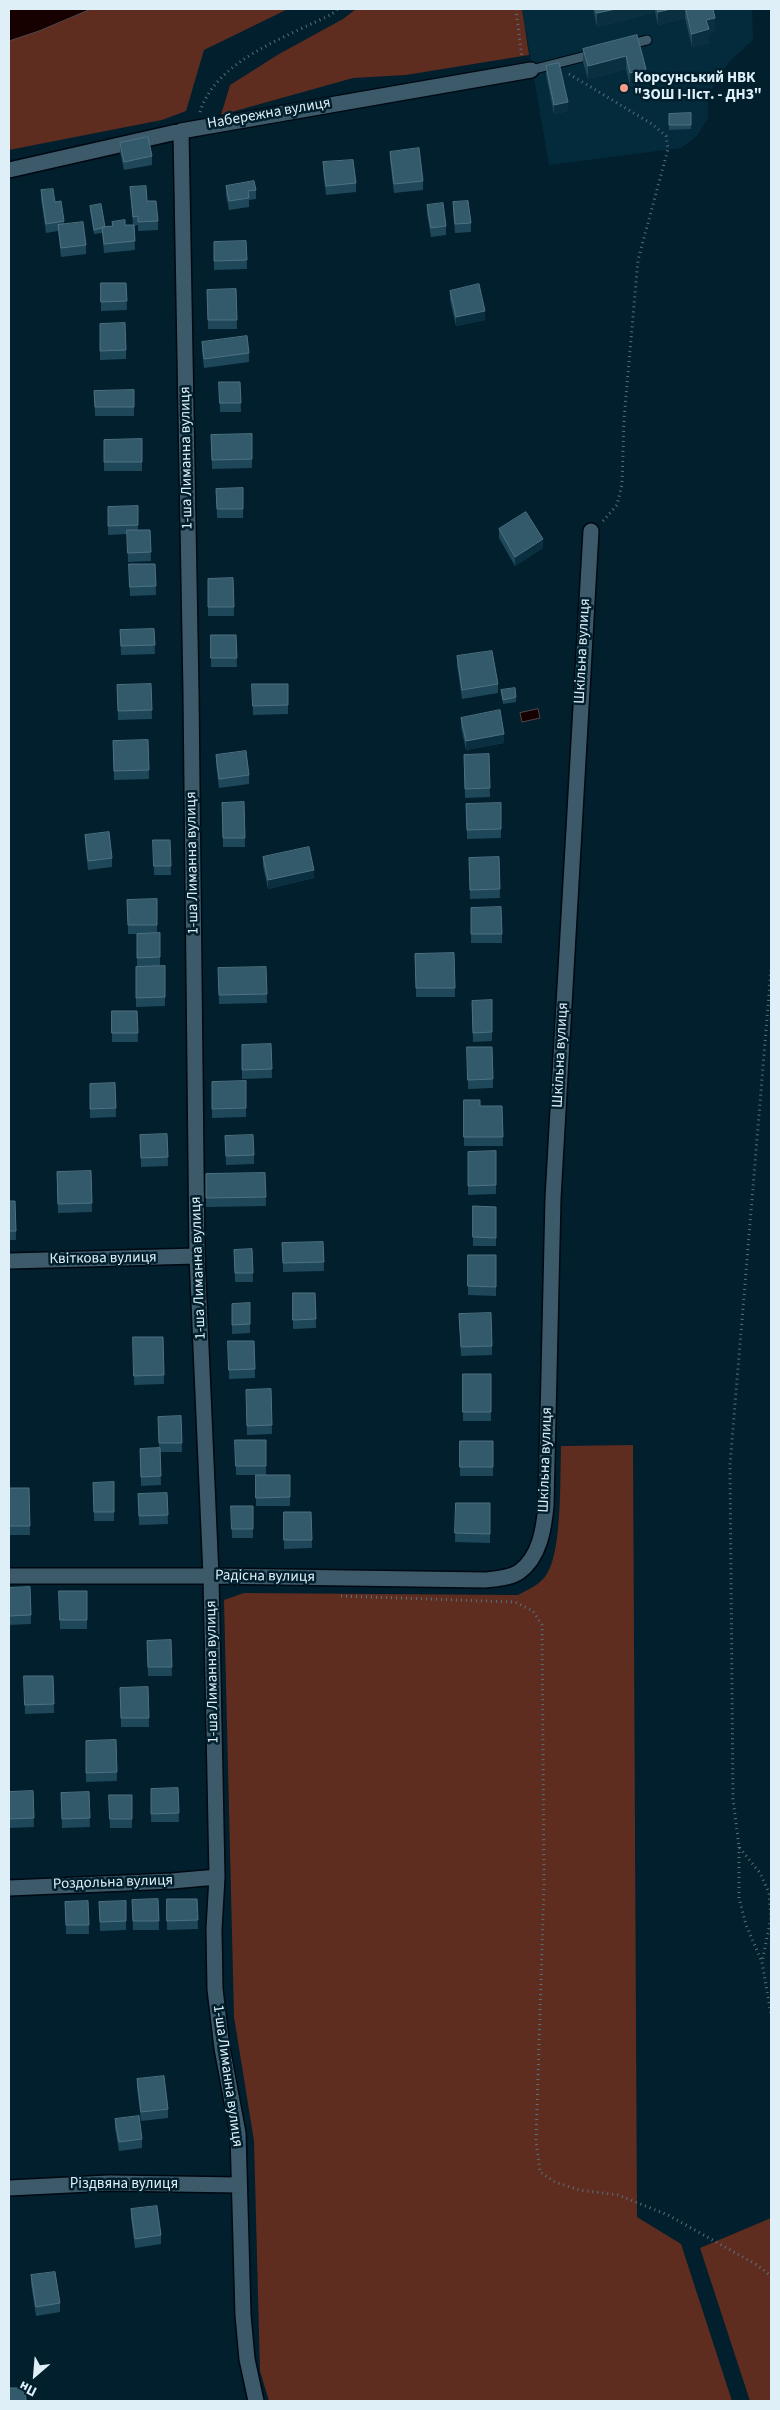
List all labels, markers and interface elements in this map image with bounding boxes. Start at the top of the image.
place label: Корсунський НВК "ЗОШ І-ІІст. - ДНЗ" [634,70,762,105]
marker: Корсунський НВК "ЗОШ І-ІІст. - ДНЗ" [618,82,630,94]
street label: Набережна вулиця [206,94,332,134]
street label: 1-ша Лиманна вулиця [177,386,197,530]
street label: Шкільна вулиця [571,598,595,704]
street label: 1-ша Лиманна вулиця [183,791,203,935]
street label: Шкільна вулиця [549,1002,573,1108]
street label: 1-ша Лиманна вулиця [188,1196,210,1340]
street label: Квіткова вулиця [49,1249,157,1269]
street label: Шкільна вулиця [535,1407,557,1513]
street label: Радісна вулиця [215,1567,315,1587]
street label: 1-ша Лиманна вулиця [203,1600,223,1744]
street label: Роздольна вулиця [53,1872,173,1894]
street label: 1-ша Лиманна вулиця [208,2004,246,2148]
street label: Різдвяна вулиця [70,2176,178,2194]
north arrow [10,2350,60,2400]
text: Пн [16,2375,40,2401]

